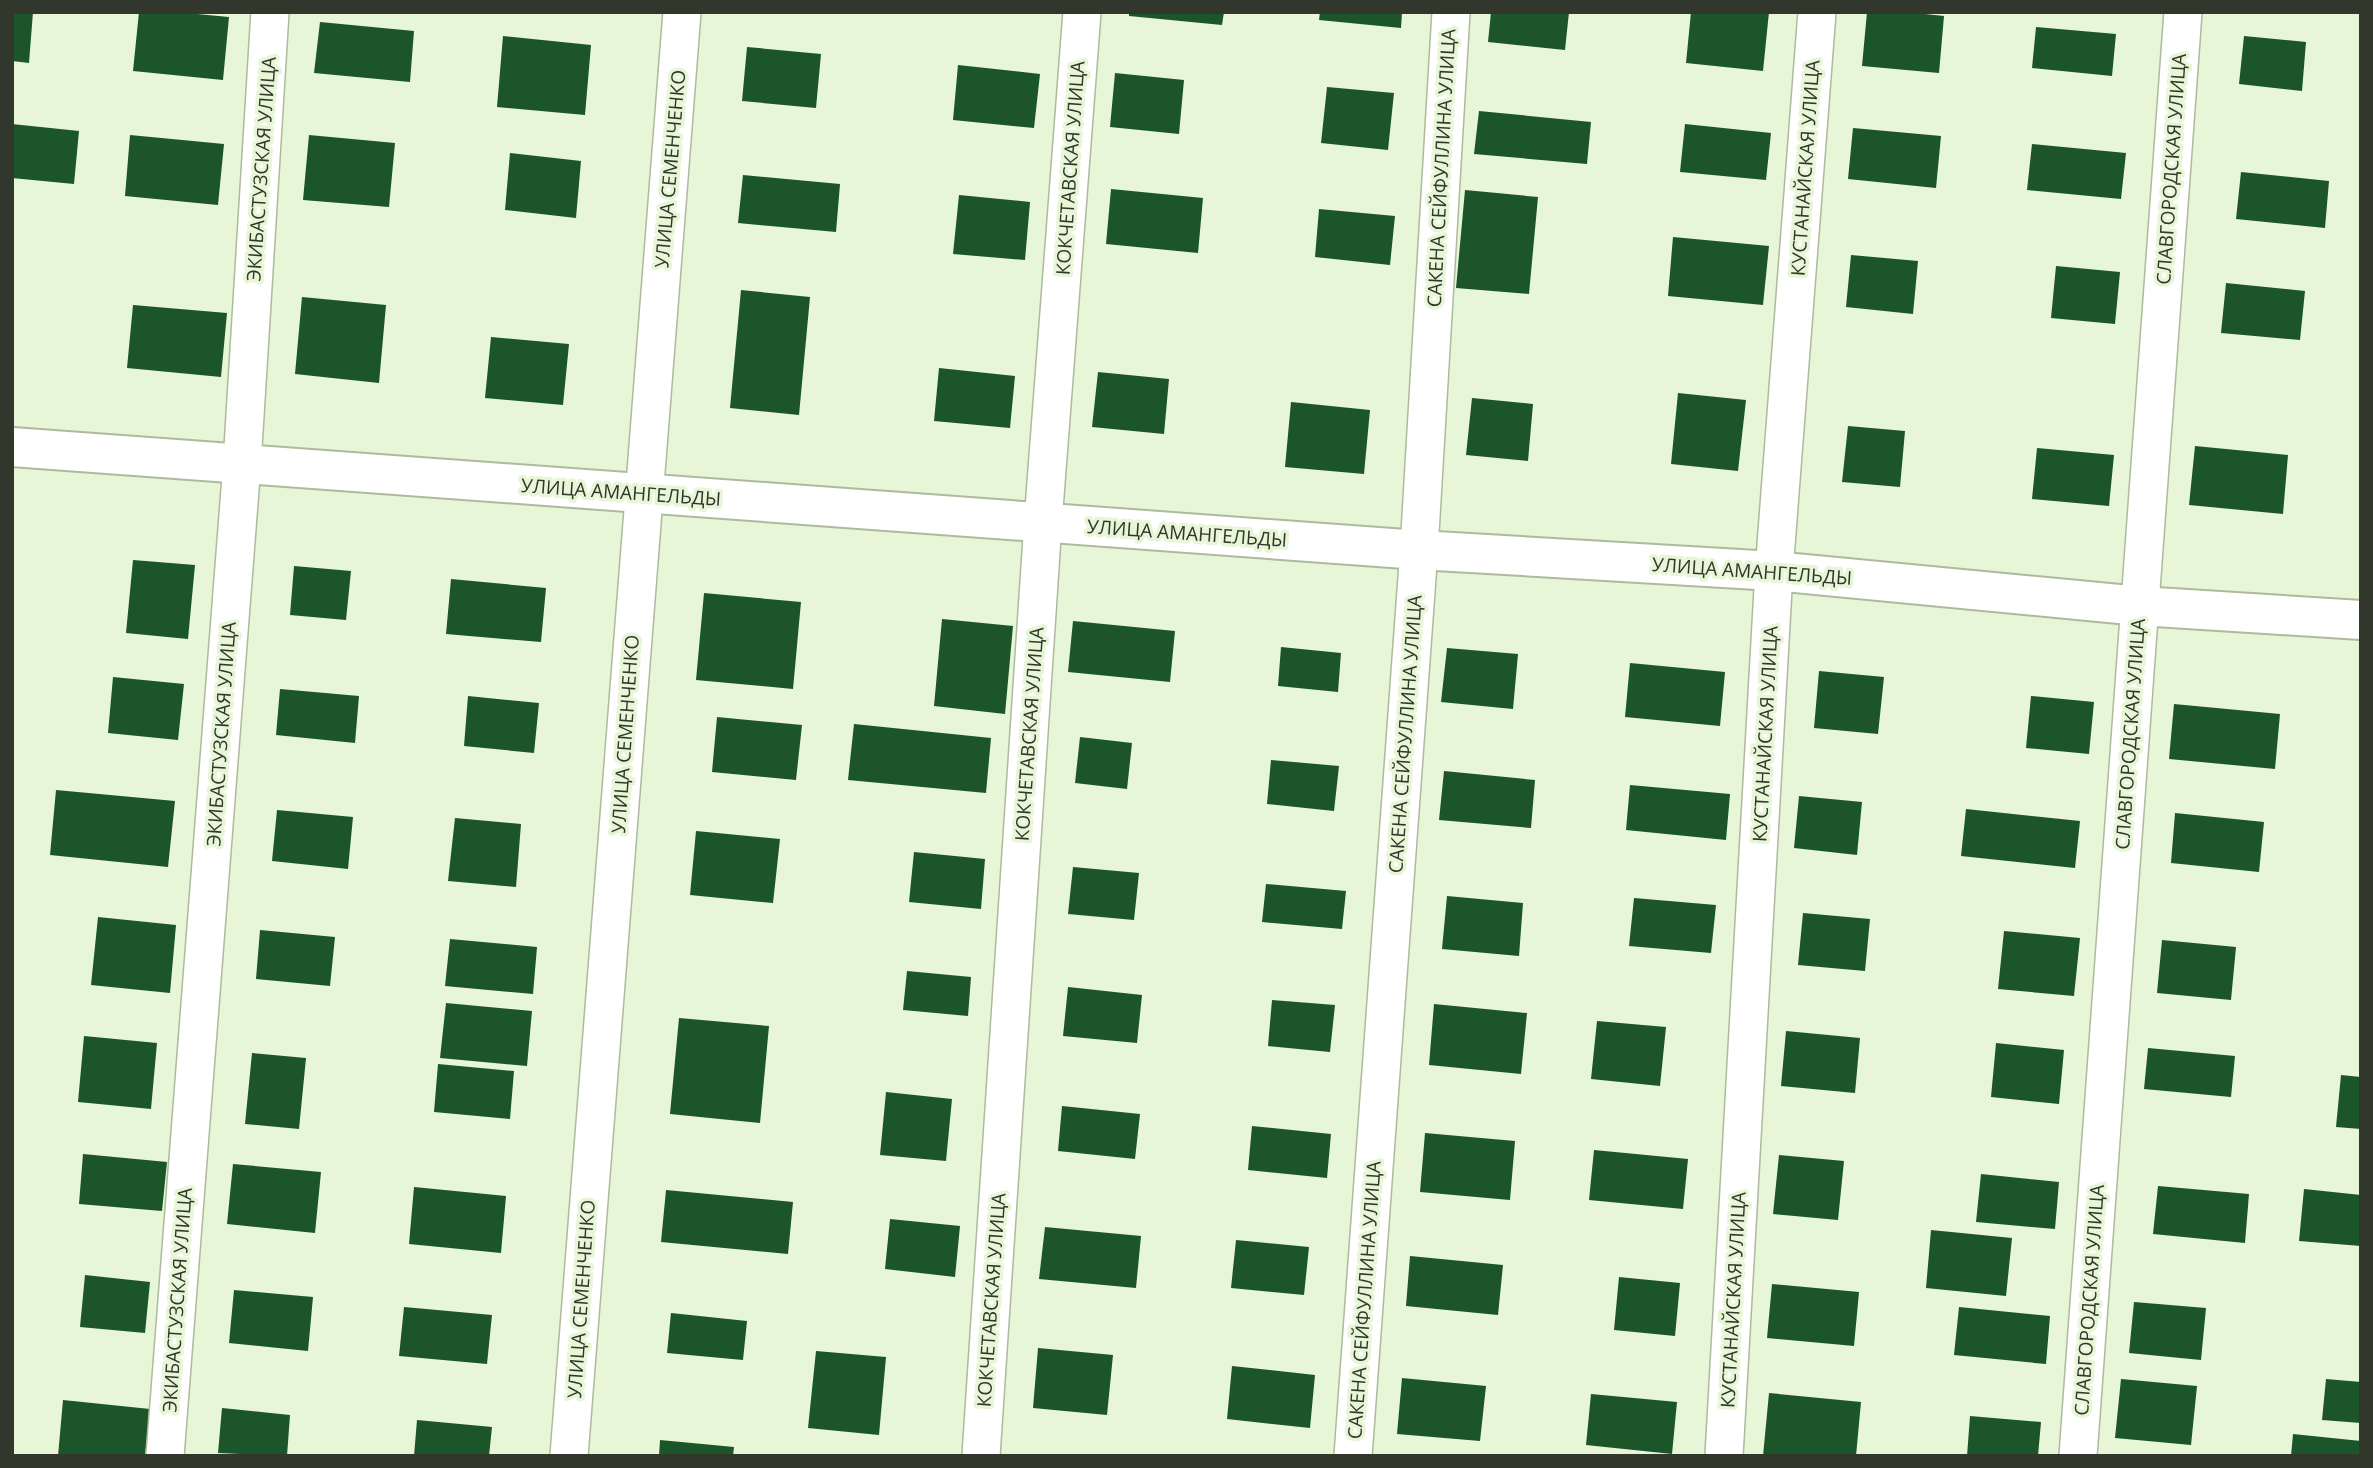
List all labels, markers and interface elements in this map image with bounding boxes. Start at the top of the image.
street label: САКЕНА СЕЙФУЛЛИНА УЛИЦА [1421,28,1461,308]
street label: СЛАВГОРОДСКАЯ УЛИЦА [2150,53,2192,285]
street label: ЭКИБАСТУЗСКАЯ УЛИЦА [240,56,282,282]
street label: КУСТАНАЙСКАЯ УЛИЦА [1784,59,1826,277]
street label: КОКЧЕТАВСКАЯ УЛИЦА [1050,60,1090,276]
street label: УЛИЦА СЕМЕНЧЕНКО [648,69,692,269]
street label: УЛИЦА АМАНГЕЛЬДЫ [520,472,722,512]
street label: УЛИЦА АМАНГЕЛЬДЫ [1086,513,1288,553]
street label: УЛИЦА АМАНГЕЛЬДЫ [1651,551,1853,591]
street label: САКЕНА СЕЙФУЛЛИНА УЛИЦА [1382,594,1428,874]
street label: СЛАВГОРОДСКАЯ УЛИЦА [2109,618,2151,850]
street label: ЭКИБАСТУЗСКАЯ УЛИЦА [200,621,242,847]
street label: КУСТАНАЙСКАЯ УЛИЦА [1746,625,1784,843]
street label: КОКЧЕТАВСКАЯ УЛИЦА [1009,626,1049,842]
street label: УЛИЦА СЕМЕНЧЕНКО [605,634,645,834]
street label: САКЕНА СЕЙФУЛЛИНА УЛИЦА [1341,1160,1387,1440]
street label: СЛАВГОРОДСКАЯ УЛИЦА [2068,1184,2110,1416]
street label: ЭКИБАСТУЗСКАЯ УЛИЦА [156,1187,198,1413]
street label: КУСТАНАЙСКАЯ УЛИЦА [1714,1191,1752,1409]
street label: КОКЧЕТАВСКАЯ УЛИЦА [971,1192,1011,1408]
street label: УЛИЦА СЕМЕНЧЕНКО [561,1199,601,1399]

